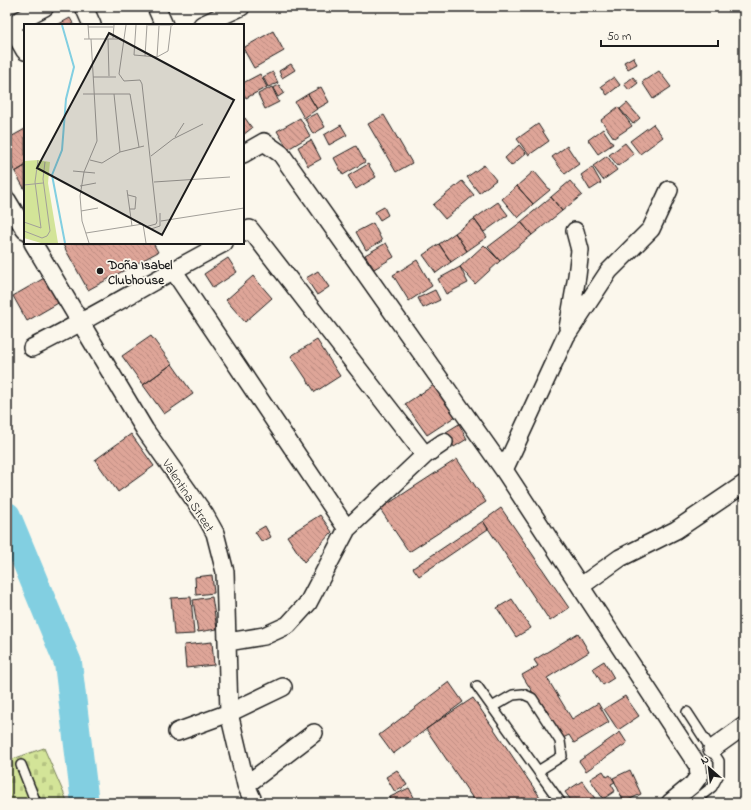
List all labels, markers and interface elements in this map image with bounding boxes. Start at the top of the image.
scale bar [601,22,718,48]
inset map [24,24,244,244]
text: 50 m [607,28,631,46]
place label: Doña Isabel Clubhouse [107,256,173,290]
marker: Doña Isabel Clubhouse [95,266,105,276]
street label: Valentina Street [156,455,219,537]
north arrow [689,748,729,788]
text: N [698,751,712,769]

